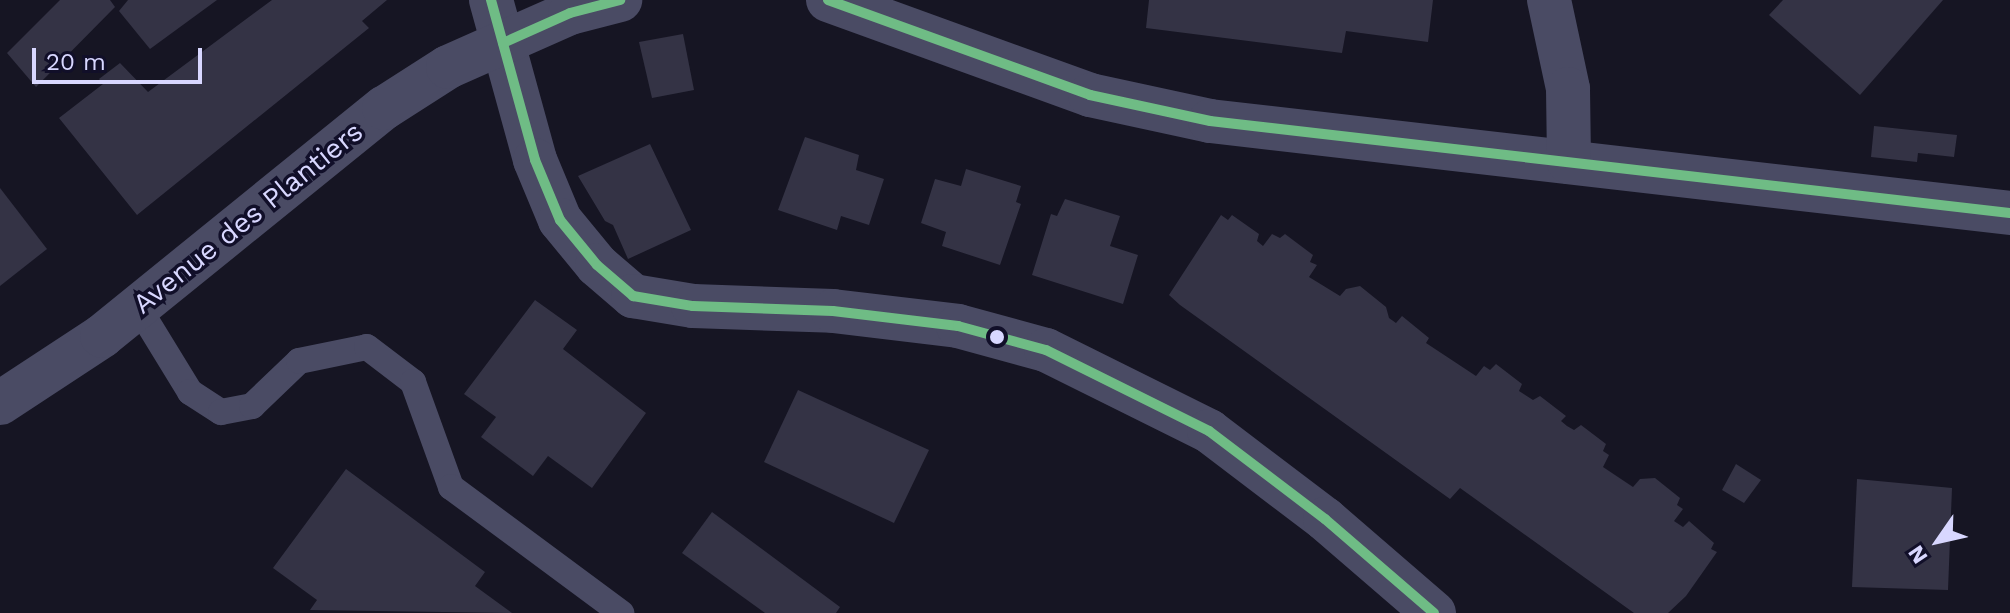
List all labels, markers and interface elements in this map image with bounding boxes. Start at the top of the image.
scale bar [36,32,206,82]
text: 20 m [46,48,106,76]
street label: Avenue des Plantiers [126,115,370,321]
unlabelled marker [989,329,1005,345]
north arrow [1898,501,1978,581]
text: N [1903,541,1933,568]

